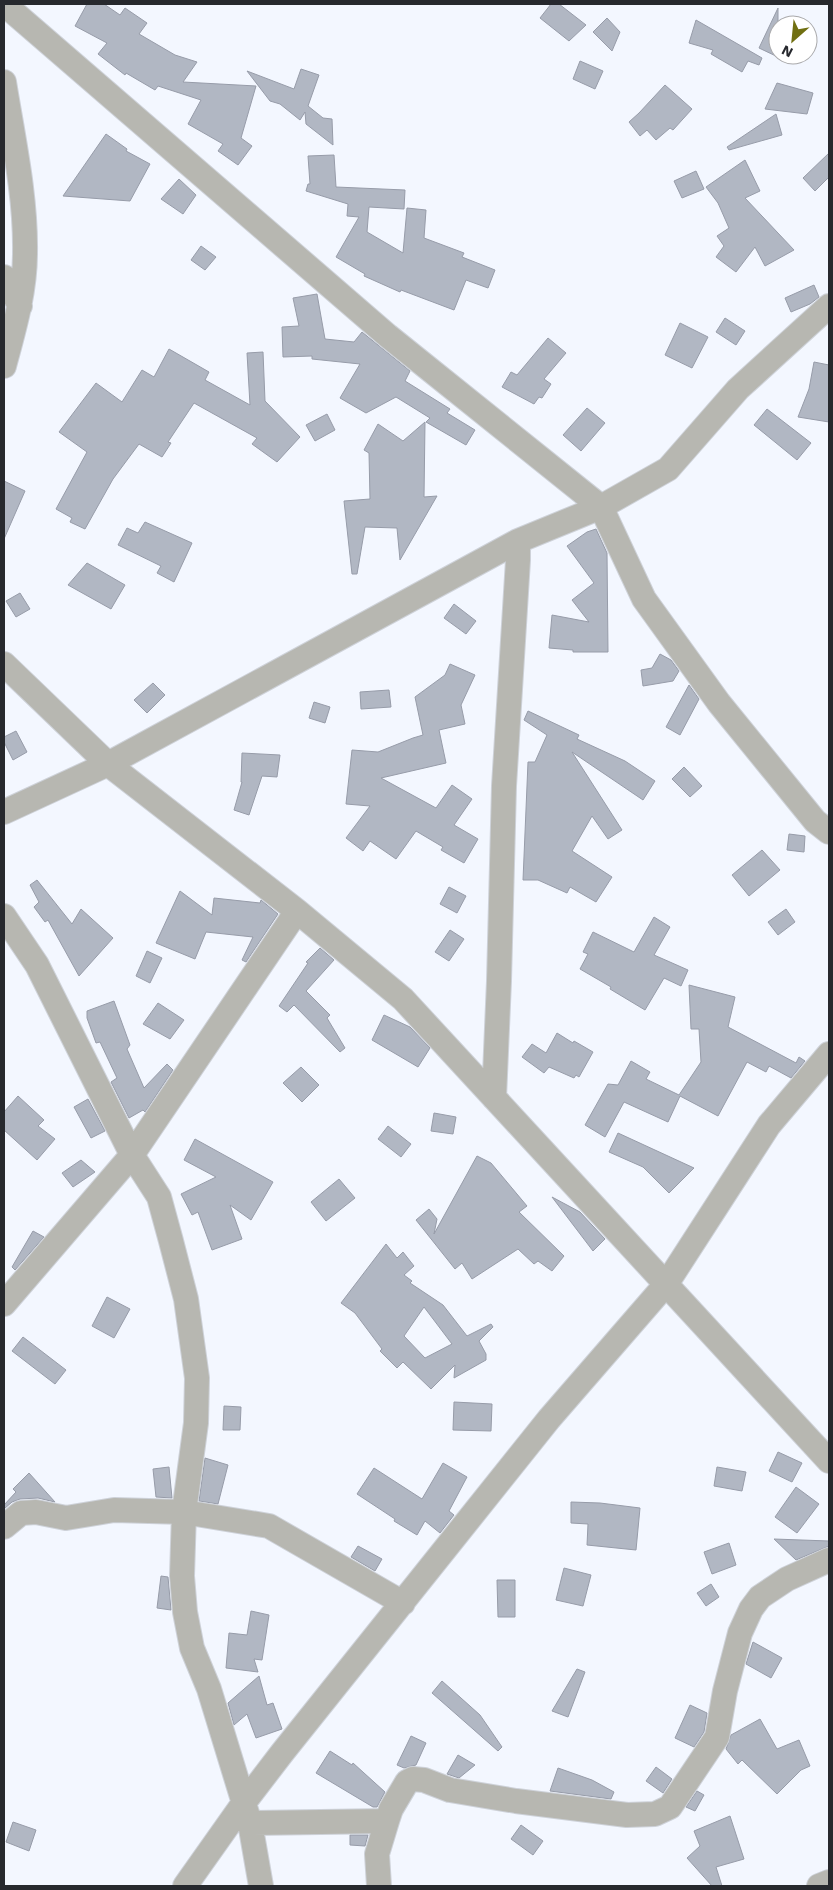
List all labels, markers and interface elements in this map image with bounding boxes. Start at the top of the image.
north arrow [768,15,818,65]
text: N [779,42,795,61]

